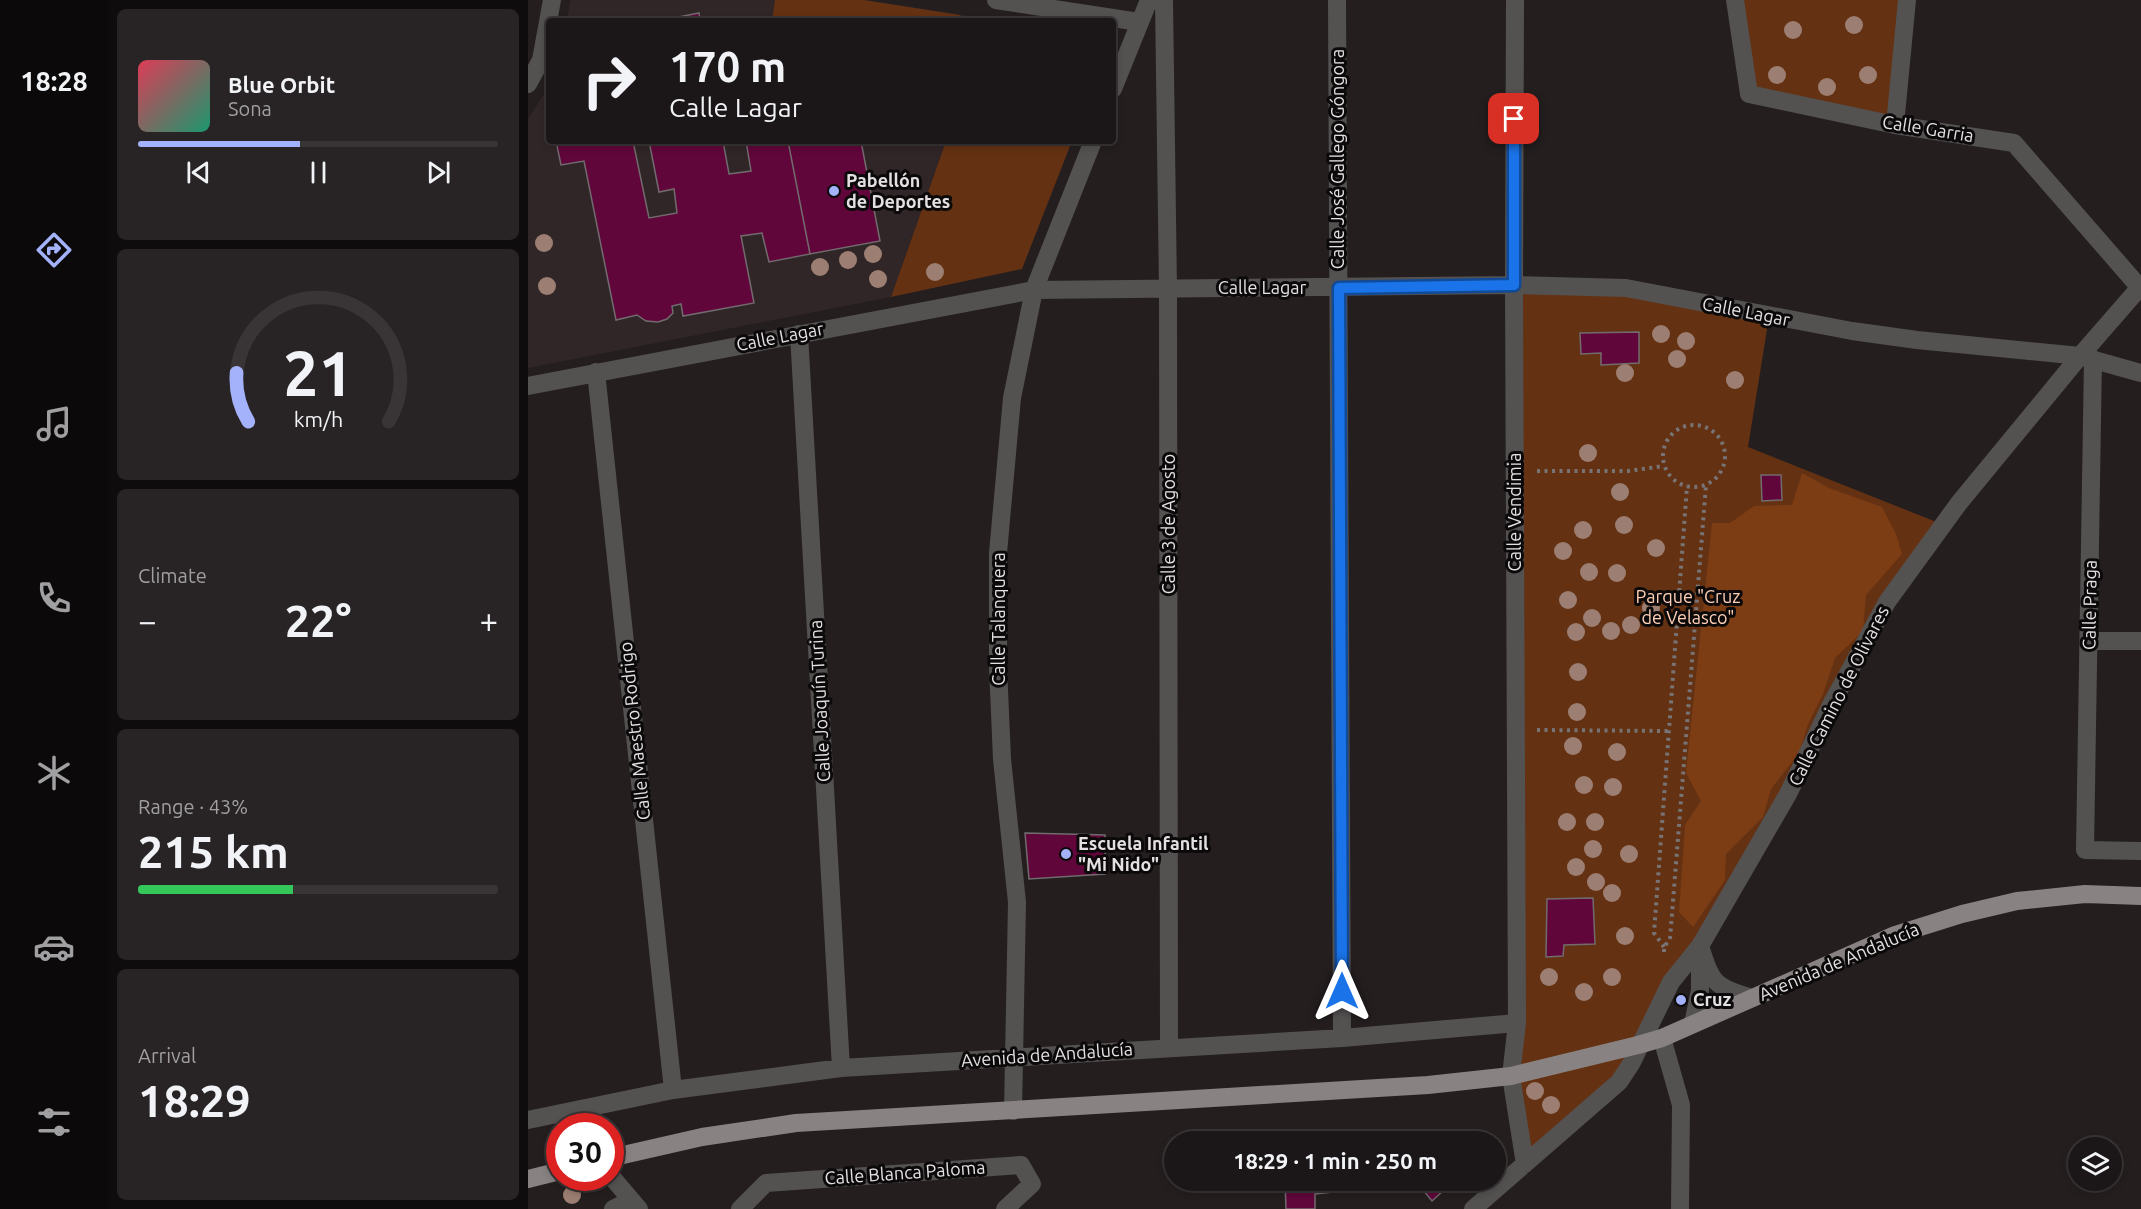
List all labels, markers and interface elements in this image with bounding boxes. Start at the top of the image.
icon: right [570,42,648,120]
text: 170 m [669,43,786,90]
street label: Calle José Gallego Góngora [1327,49,1347,269]
text: 18:28 [20,66,88,96]
text: Blue Orbit [228,72,335,97]
text: Calle Lagar [669,92,802,122]
pin [1488,93,1539,144]
text: Sona [228,97,272,120]
icon: arrive [1497,102,1530,135]
street label: Calle Garria [1881,111,1975,145]
icon: previous [182,156,215,189]
icon: pause [302,156,335,189]
icon: next [422,156,455,189]
place label: Pabellón de Deportes [846,170,950,211]
marker: Pabellón de Deportes [827,184,841,198]
icon: directions [33,229,75,271]
street label: Calle Lagar [1218,277,1306,297]
street label: Calle Lagar [1701,293,1792,329]
street label: Calle Lagar [734,318,825,354]
text: 21 [283,338,353,408]
icon: music [33,403,75,445]
text: km/h [293,407,343,431]
street label: Calle Vendimia [1504,453,1524,571]
street label: Calle 3 de Agosto [1158,454,1178,594]
street label: Calle Talanquera [988,552,1008,686]
street label: Calle Praga [2078,560,2100,650]
text: Climate [138,564,207,587]
icon: phone [33,577,75,619]
park label: Parque "Cruz de Velasco" [1636,586,1740,627]
text: 22° [285,595,351,646]
text: − [138,602,157,639]
text: + [479,602,498,639]
street label: Calle Camino de Olivares [1784,602,1892,789]
street label: Calle Joaquín Turina [805,619,833,783]
street label: Calle Maestro Rodrigo [615,641,653,821]
icon: climate [33,752,75,794]
text: Range · 43% [138,795,248,818]
text: 215 km [138,826,289,877]
place label: Escuela Infantil "Mi Nido" [1078,833,1209,874]
marker: Escuela Infantil "Mi Nido" [1059,847,1073,861]
street label: Avenida de Andalucía [1756,918,1922,1004]
icon: car [33,926,75,968]
position arrow [1310,959,1374,1023]
place label: Cruz [1693,989,1731,1009]
marker: Cruz [1674,993,1688,1007]
street label: Avenida de Andalucía [960,1038,1133,1070]
text: Arrival [138,1044,196,1067]
text: 18:29 [138,1075,251,1126]
icon: filters [33,1101,75,1143]
speed limit sign: 30 [546,1113,624,1191]
map controls [2068,1137,2122,1191]
button: layers [2068,1137,2122,1191]
text: 18:29 · 1 min · 250 m [1233,1148,1437,1173]
street label: Calle Blanca Paloma [824,1156,986,1188]

